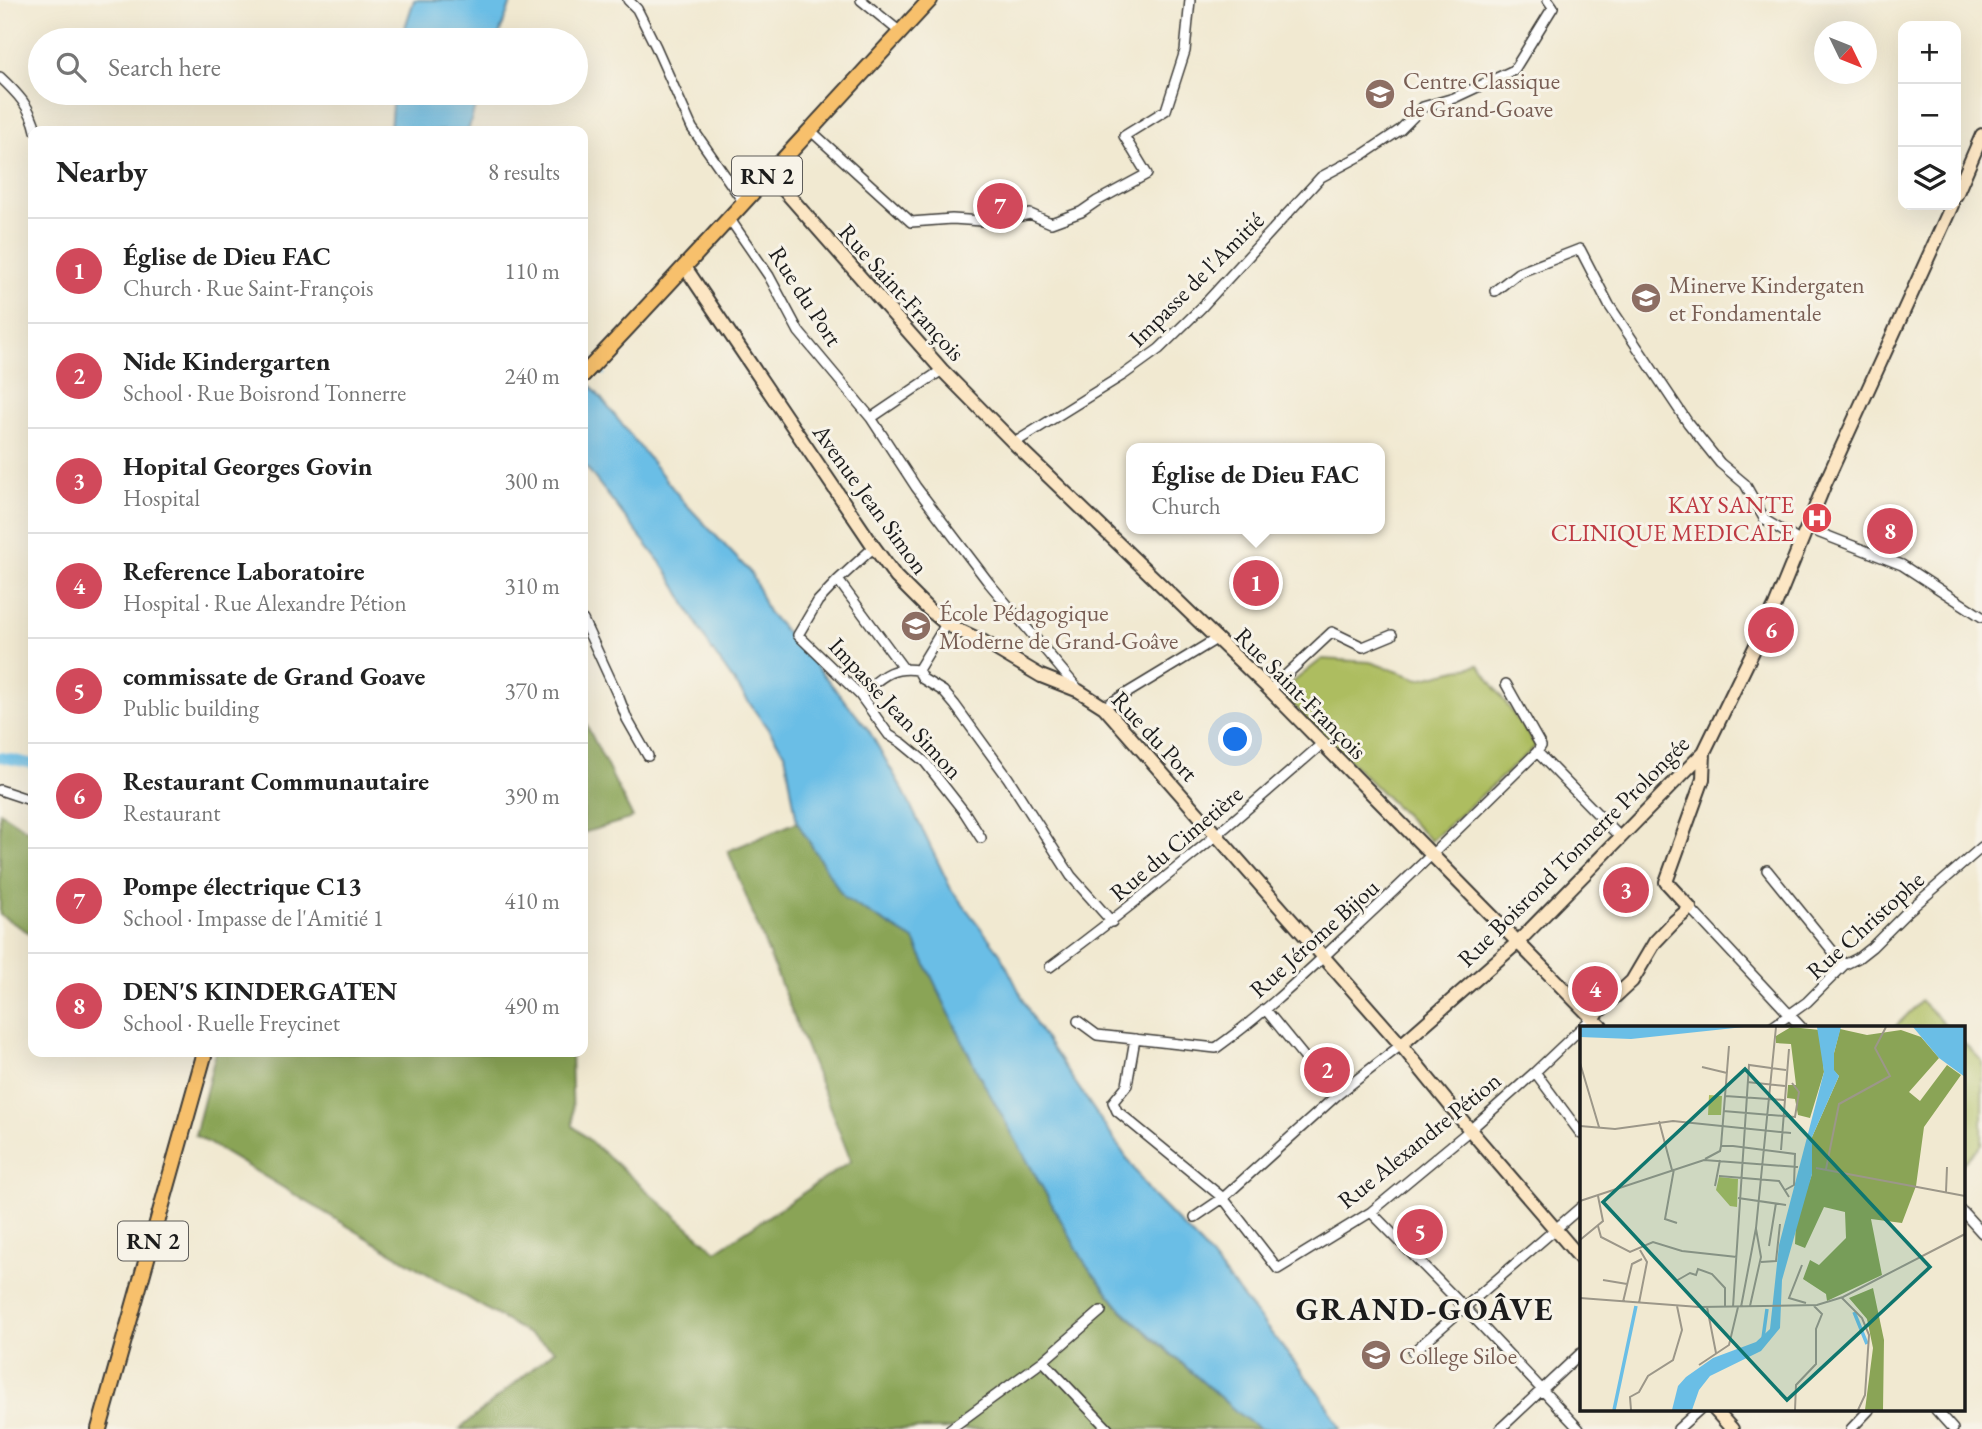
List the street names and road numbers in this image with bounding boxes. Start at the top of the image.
road number: RN 2 [732,156,802,196]
street label: Impasse de l'Amitié [1122,205,1270,353]
street label: Rue Saint-François [832,217,972,367]
street label: Rue du Port [762,240,850,352]
street label: Avenue Jean Simon [805,417,936,581]
street label: Rue Saint-François [1228,620,1374,766]
street label: Impasse Jean Simon [822,631,970,786]
street label: Rue du Port [1105,684,1205,788]
street label: Rue Boisrond Tonnerre Prolongée [1451,729,1695,973]
street label: Rue du Cimetière [1103,778,1249,908]
street label: Rue Christophe [1800,864,1930,986]
street label: Rue Jérome Bijou [1243,871,1386,1004]
street label: Rue Alexandre Pétion [1331,1064,1507,1215]
road number: RN 2 [118,1222,188,1260]

